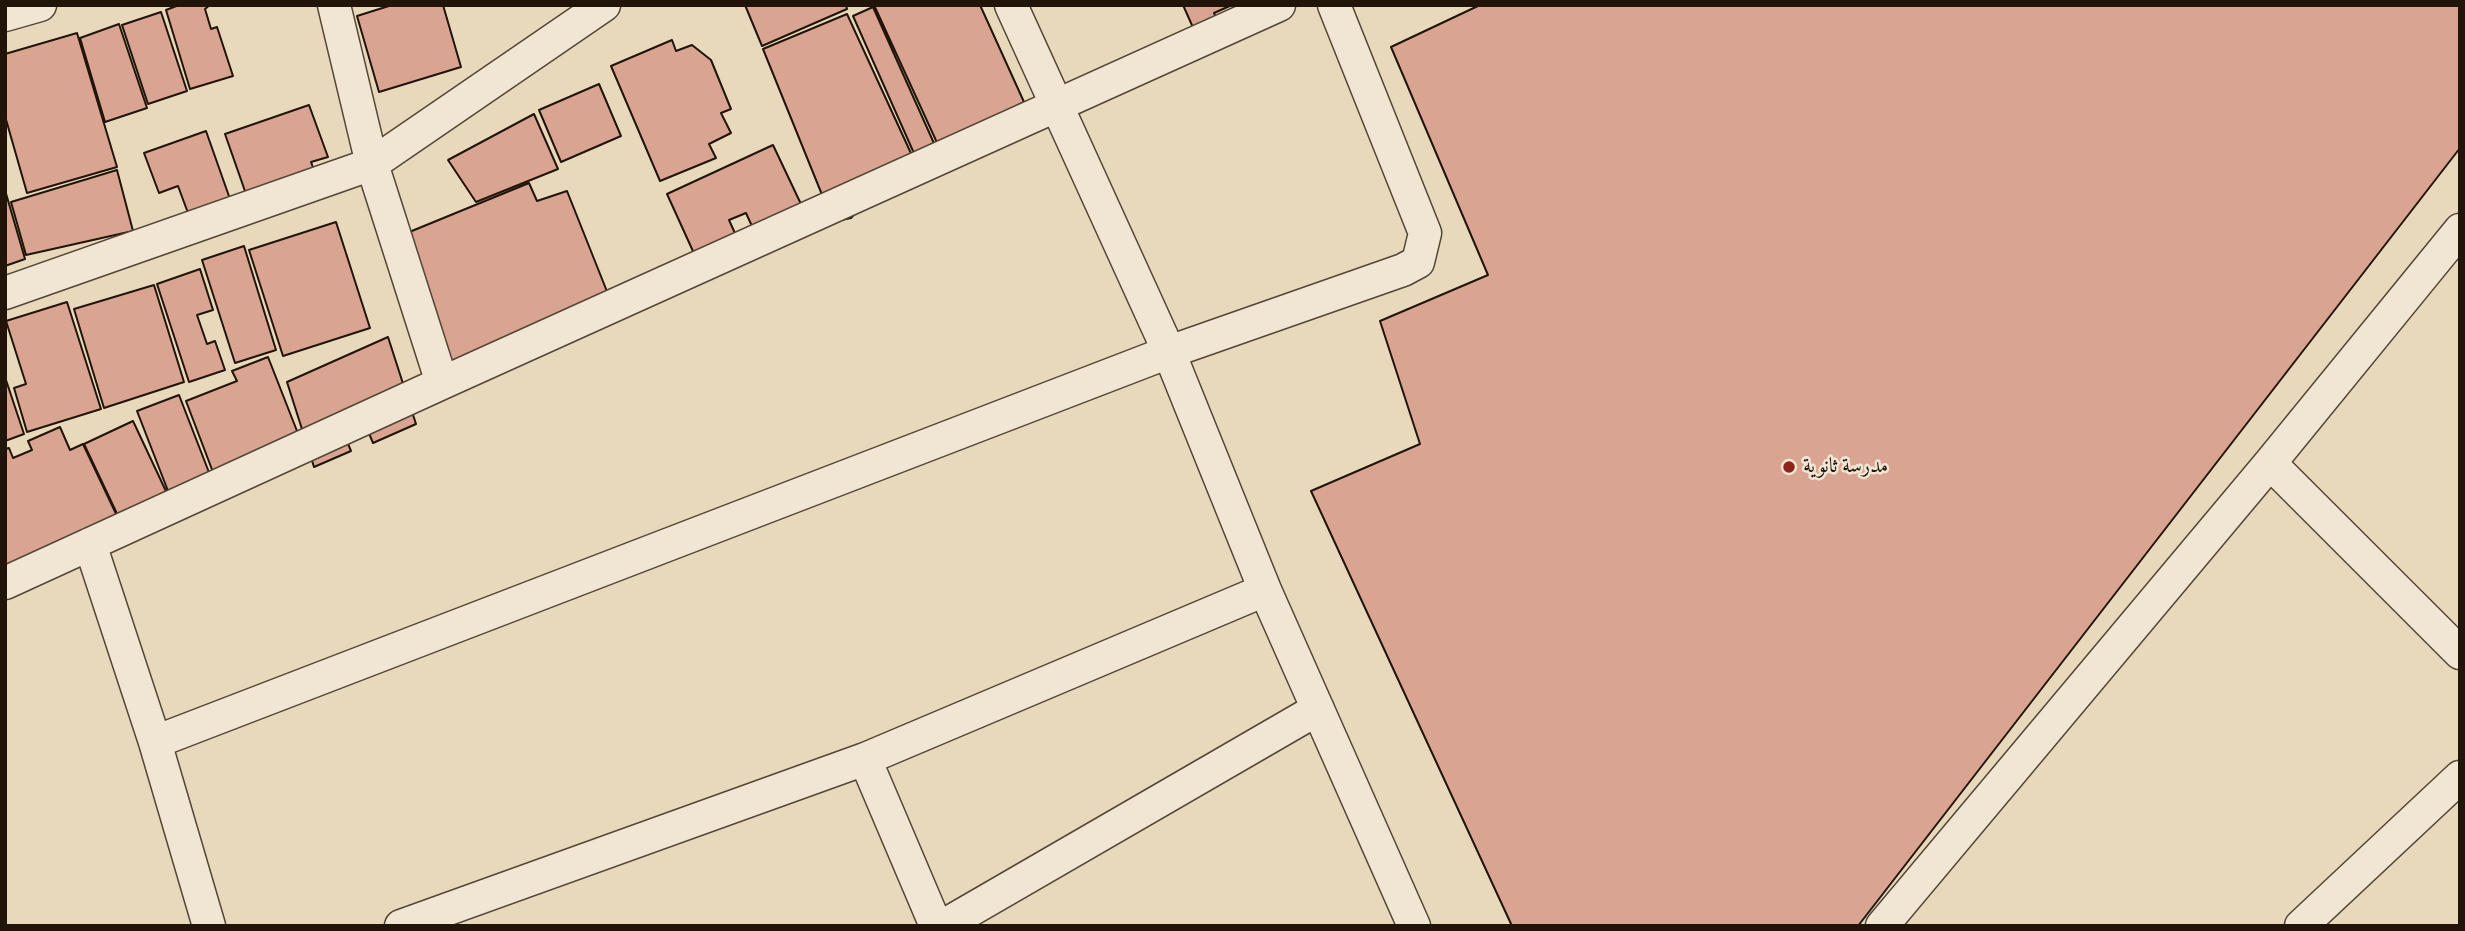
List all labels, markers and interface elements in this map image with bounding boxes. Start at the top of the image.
place label: مدرسة ثانوية [1803,454,1888,480]
marker: مدرسة ثانوية [1781,459,1797,475]

